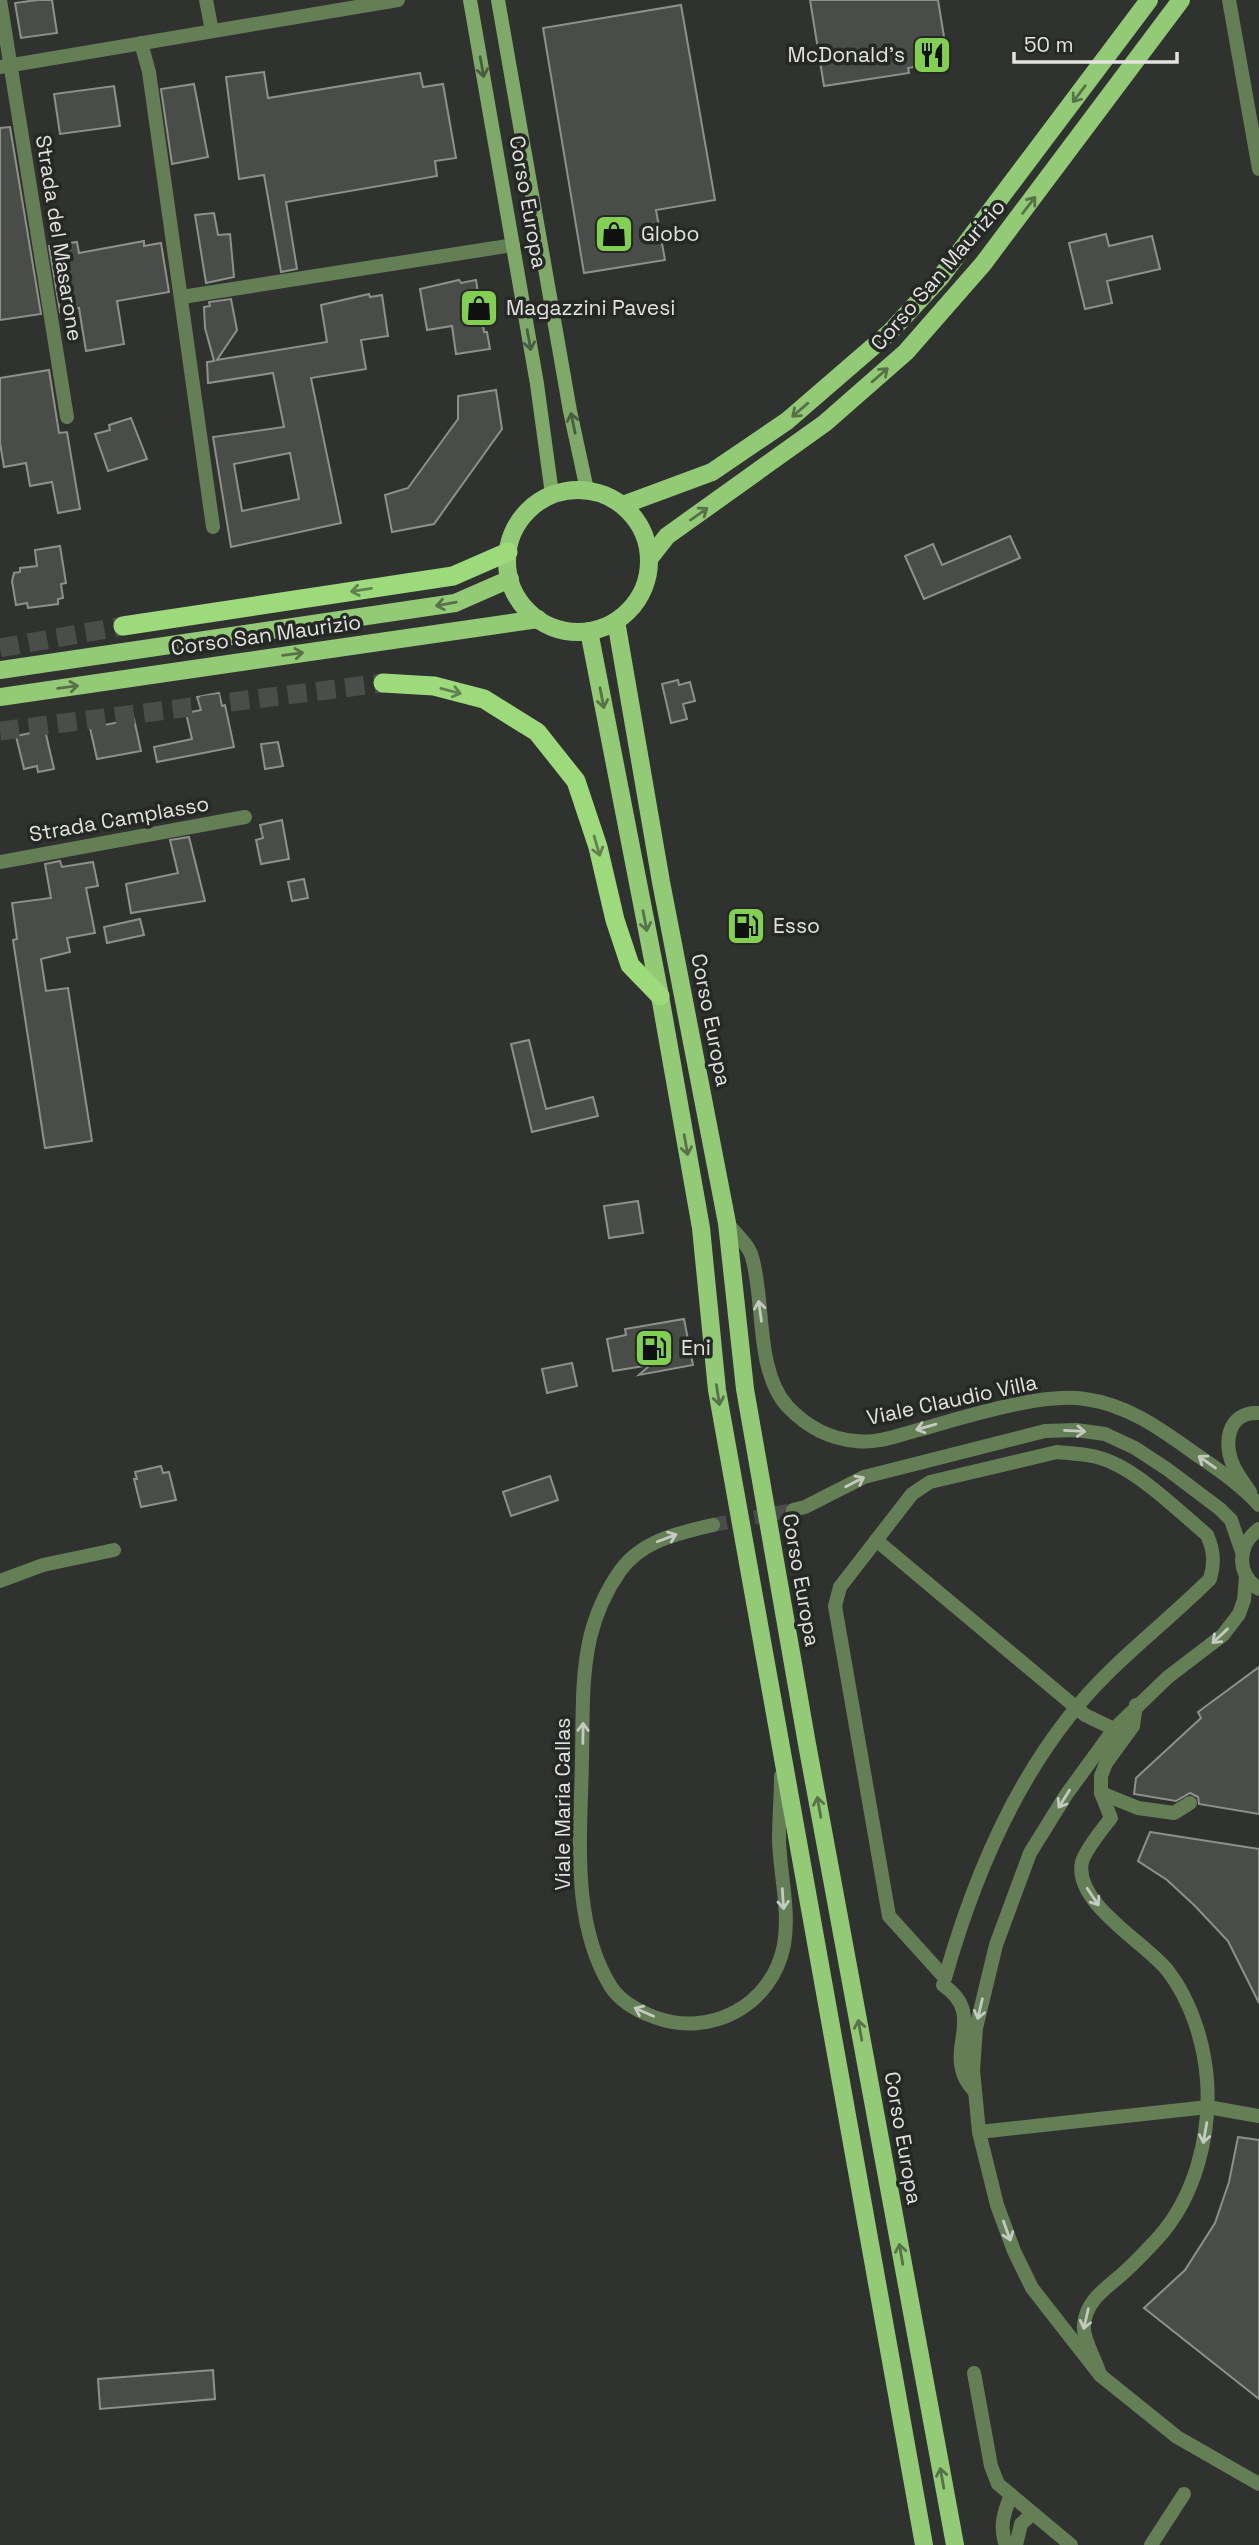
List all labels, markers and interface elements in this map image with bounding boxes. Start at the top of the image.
scale bar [1014,21,1177,65]
text: 50 m [1024,31,1074,58]
restaurant icon: McDonald's [911,34,953,76]
place label: McDonald's [787,41,905,68]
one-way arrow [476,55,489,78]
one-way arrow [1071,84,1086,102]
street label: Strada del Masarone [30,133,89,343]
street label: Corso Europa [504,133,553,270]
street label: Corso San Maurizio [865,193,1011,356]
one-way arrow [1022,196,1037,214]
shop icon: Globo [593,213,635,255]
place label: Globo [641,220,700,247]
shop icon: Magazzini Pavesi [458,287,500,329]
place label: Magazzini Pavesi [506,294,675,321]
one-way arrow [523,328,536,351]
one-way arrow [870,367,888,383]
one-way arrow [791,402,809,418]
one-way arrow [565,412,579,435]
one-way arrow [689,506,708,521]
one-way arrow [350,584,373,597]
one-way arrow [435,598,458,611]
street label: Corso San Maurizio [169,608,363,661]
one-way arrow [281,647,304,660]
one-way arrow [56,680,78,693]
one-way arrow [439,685,462,698]
one-way arrow [596,686,609,709]
street label: Strada Camplasso [27,789,211,848]
one-way arrow [592,835,605,857]
fuel station icon: Esso [725,905,767,947]
one-way arrow [639,909,653,932]
place label: Esso [773,912,820,939]
street label: Corso Europa [685,951,738,1088]
one-way arrow [680,1133,693,1156]
one-way arrow [753,1300,766,1323]
fuel station icon: Eni [633,1327,675,1369]
place label: Eni [681,1334,711,1361]
street label: Viale Claudio Villa [864,1368,1040,1431]
one-way arrow [712,1383,725,1406]
one-way arrow [915,1422,937,1435]
one-way arrow [1064,1425,1086,1438]
one-way arrow [1198,1455,1217,1469]
one-way arrow [844,1474,865,1488]
street label: Corso Europa [777,1511,826,1648]
one-way arrow [655,1531,677,1544]
one-way arrow [1212,1627,1229,1644]
street label: Viale Maria Callas [549,1718,576,1890]
one-way arrow [576,1722,590,1745]
one-way arrow [1056,1788,1070,1808]
one-way arrow [811,1796,825,1819]
one-way arrow [777,1887,790,1909]
one-way arrow [1086,1887,1100,1906]
one-way arrow [973,1997,986,2020]
one-way arrow [633,2005,655,2018]
one-way arrow [853,2019,866,2042]
street label: Corso Europa [879,2069,928,2206]
one-way arrow [1198,2121,1211,2144]
one-way arrow [1002,2220,1014,2242]
one-way arrow [894,2243,907,2266]
one-way arrow [1079,2307,1093,2330]
one-way arrow [935,2467,948,2490]

